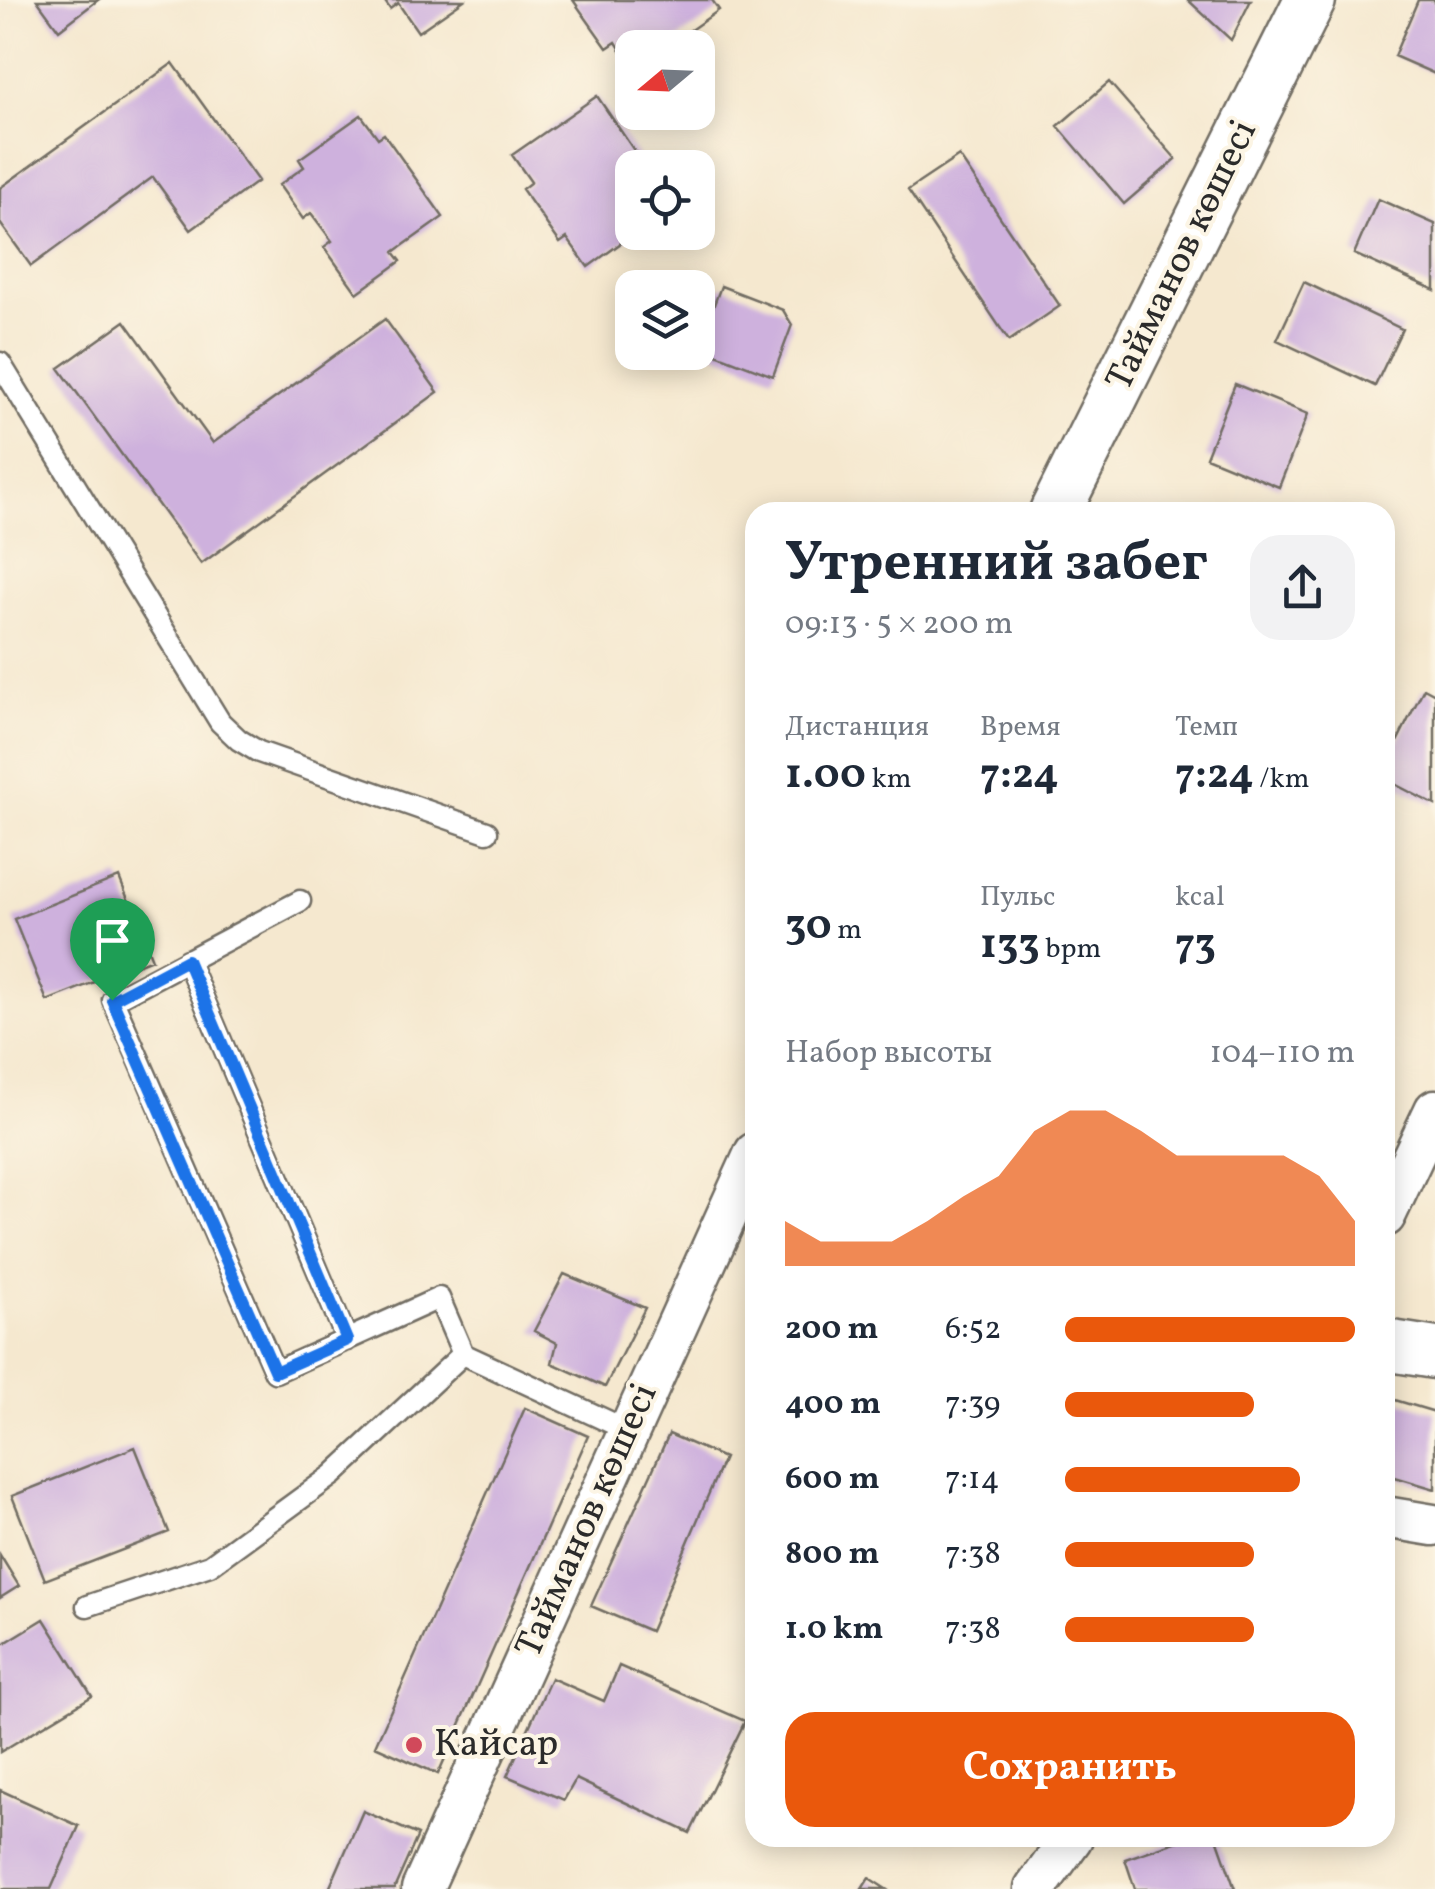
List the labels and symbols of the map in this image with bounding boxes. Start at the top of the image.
north arrow [615,30,715,130]
street label: Тайманов көшесі [1094,112,1272,400]
pin [70,898,155,1001]
street label: Тайманов көшесі [504,1375,672,1667]
place label: Кайсар [434,1719,558,1772]
marker: Кайсар [403,1734,425,1756]

